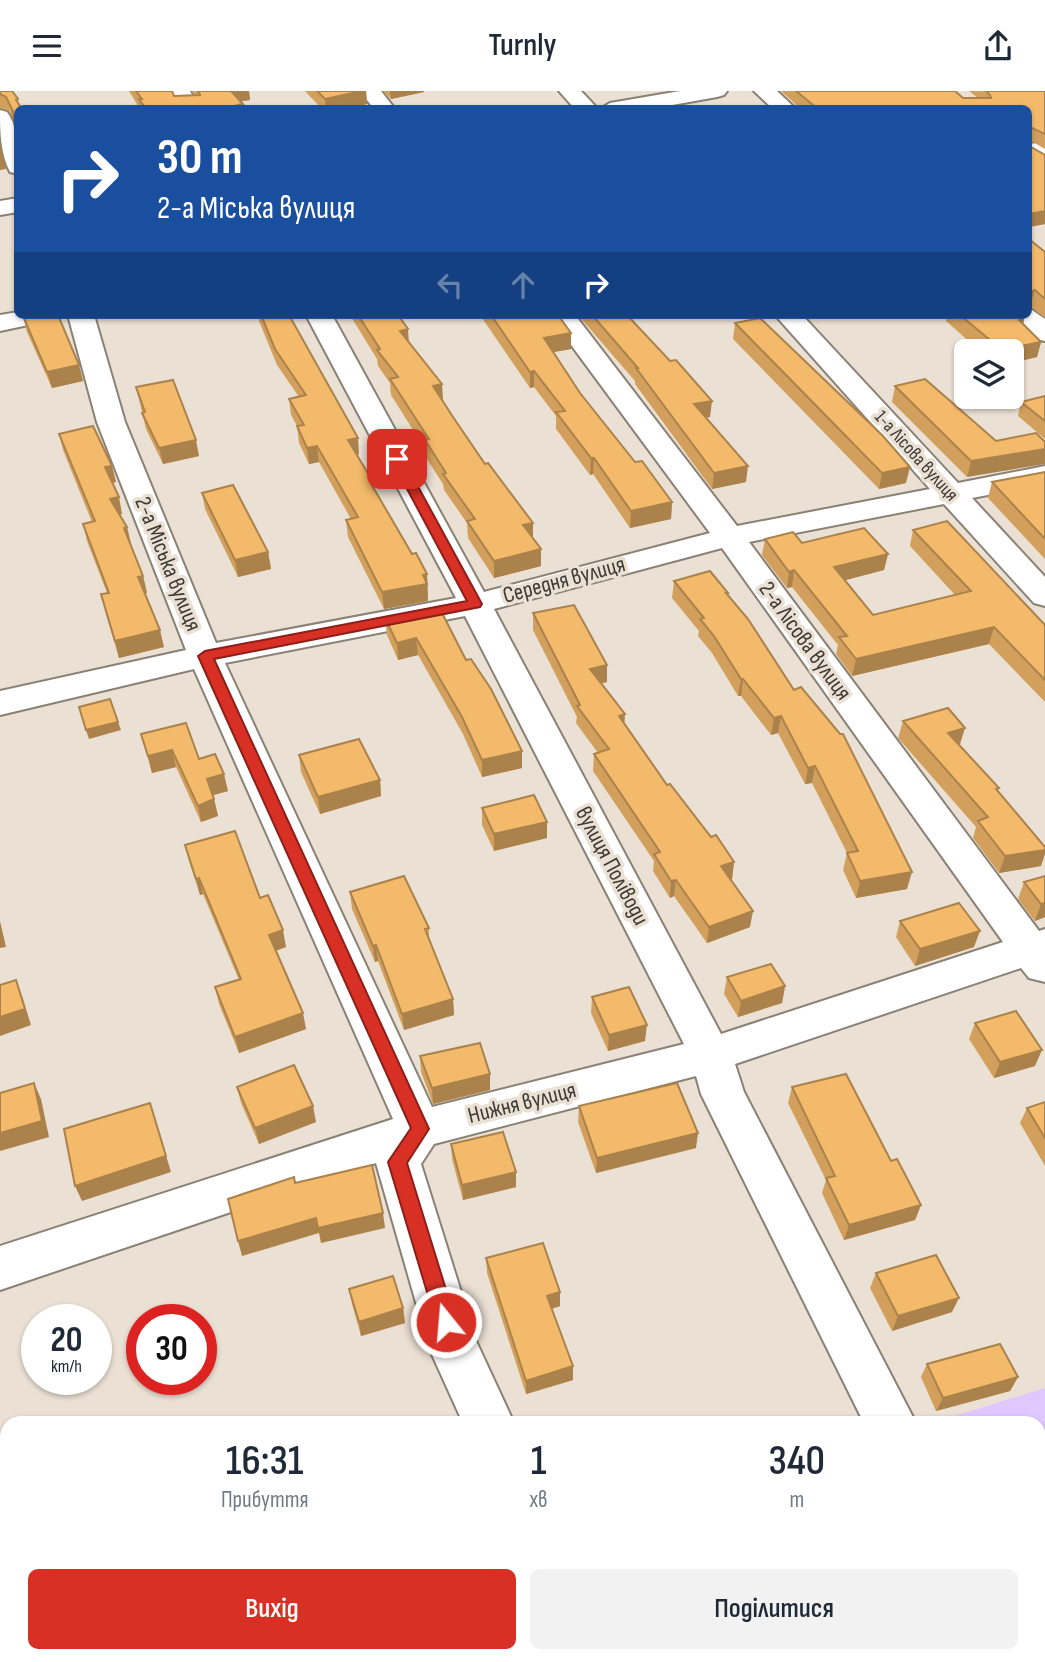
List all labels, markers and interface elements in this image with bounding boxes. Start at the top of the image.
text: Turnly [488,26,557,65]
icon: menu [28,27,66,65]
icon: share [979,27,1017,65]
text: 30 m [157,129,242,188]
icon: right [42,133,133,224]
text: 2-а Міська вулиця [157,189,355,228]
icon: left [431,266,469,304]
icon: ahead [504,266,542,304]
icon: right [577,266,615,304]
map controls [954,339,1024,409]
button: layers [954,339,1024,409]
street label: 1-а Лісова вулиця [869,406,963,506]
pin [367,429,427,489]
icon: arrive [378,440,416,478]
street label: 2-а Міська вулиця [128,493,208,635]
street label: Середня вулиця [500,550,628,610]
street label: 2-а Лісова вулиця [753,576,857,706]
street label: вулиця Поліводи [569,802,655,930]
street label: Нижня вулиця [465,1076,579,1130]
position arrow [409,1285,483,1359]
speed limit sign: 30 [126,1304,217,1395]
text: 20 [51,1319,83,1362]
text: km/h [51,1356,82,1377]
text: 16:31 [226,1436,304,1487]
text: 1 [531,1436,546,1487]
text: 340 [769,1436,825,1487]
text: Прибуття [221,1486,309,1514]
text: хв [529,1486,548,1514]
text: m [789,1486,804,1514]
button: Вихід [28,1569,516,1649]
button: Поділитися [530,1569,1018,1649]

